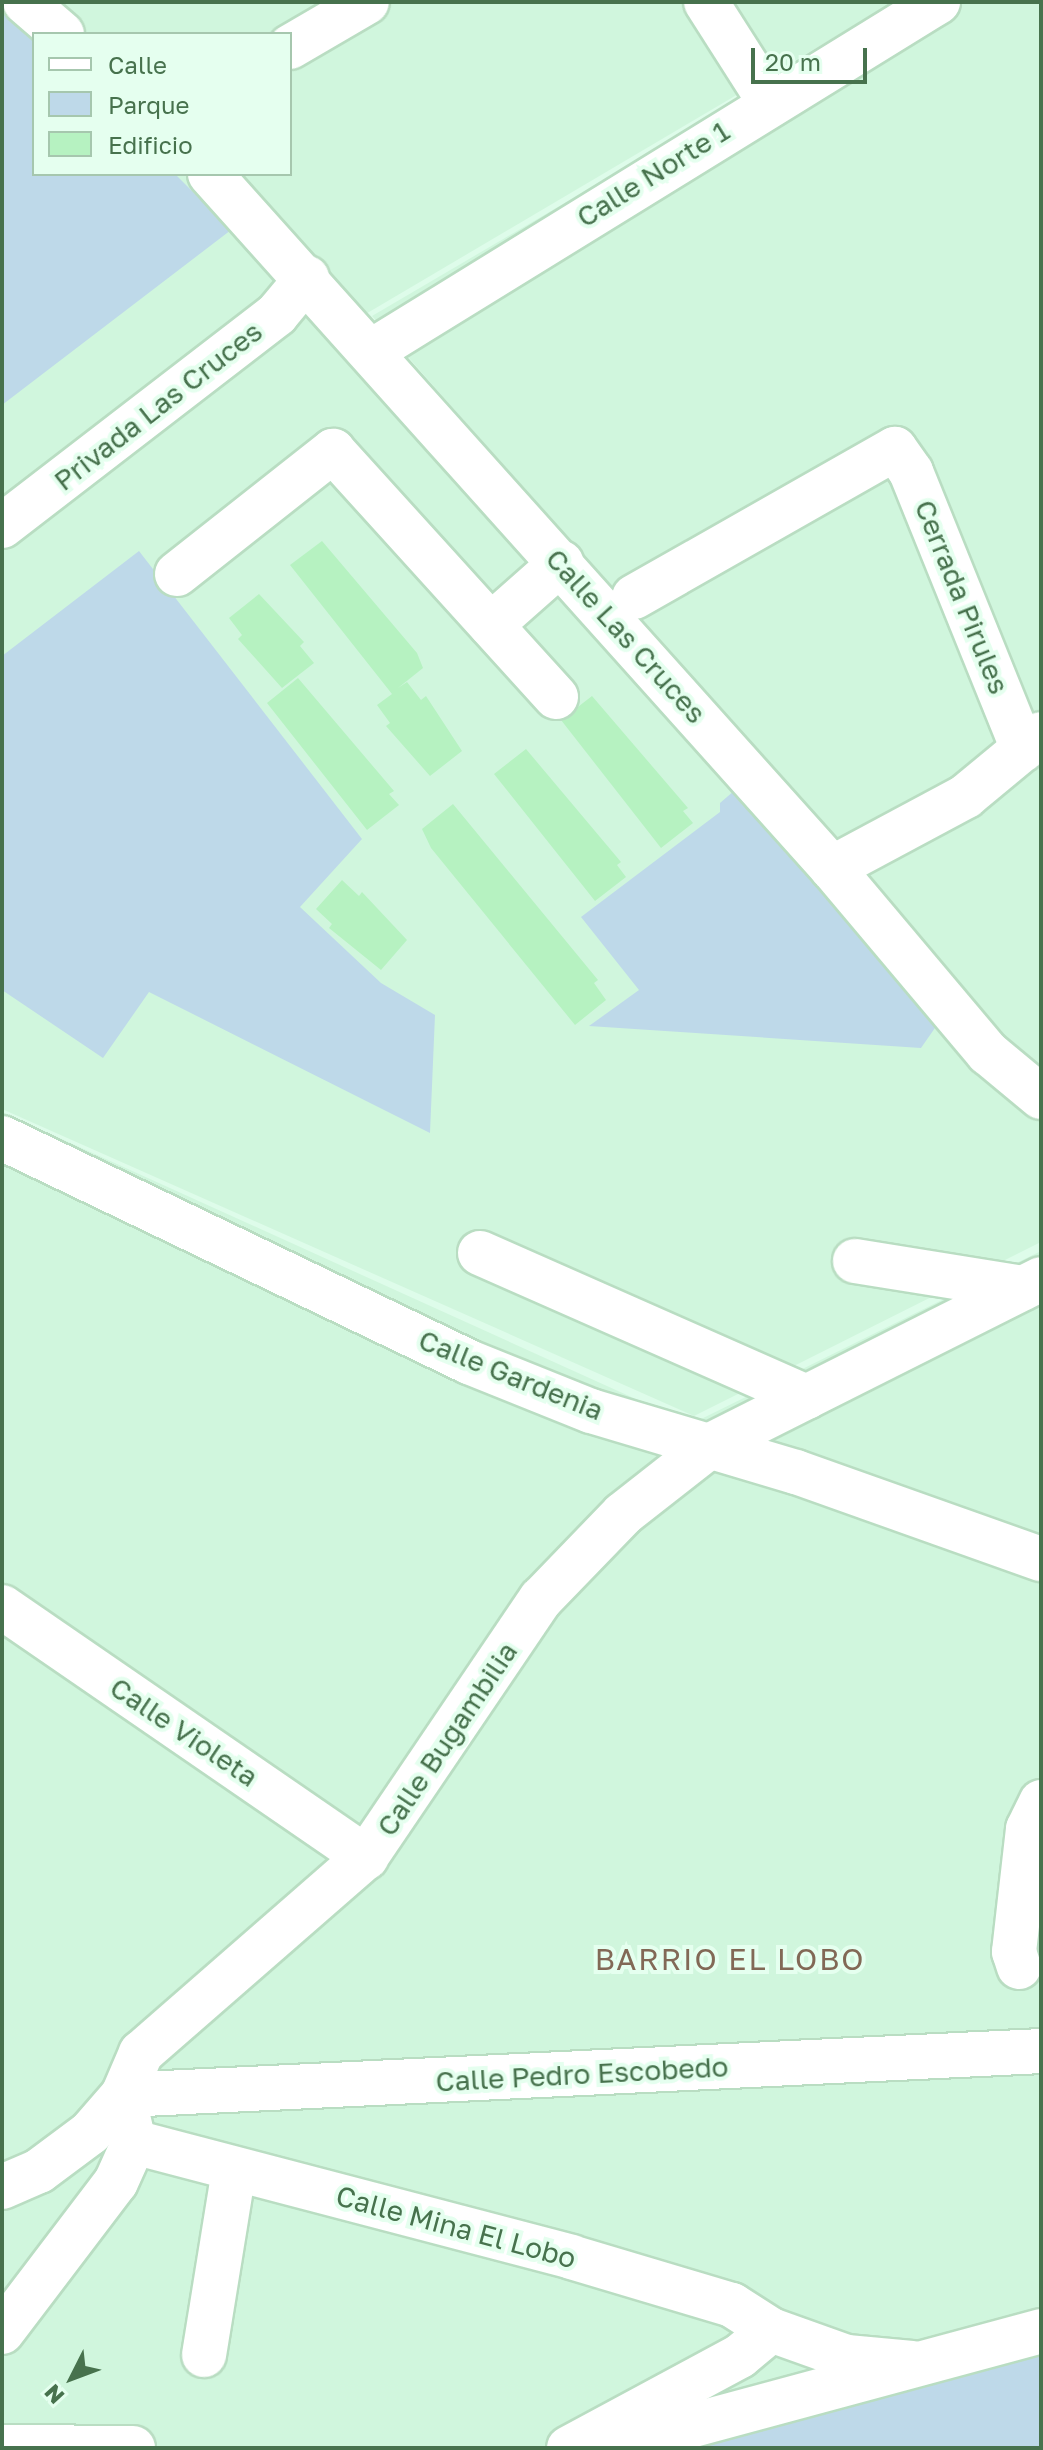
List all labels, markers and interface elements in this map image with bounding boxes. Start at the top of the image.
legend [32,32,292,176]
scale bar [755,32,871,82]
text: 20 m [765,47,821,76]
text: Calle [108,50,167,79]
text: Parque [108,90,189,119]
street label: Calle Norte 1 [571,114,735,234]
text: Edificio [108,130,193,159]
street label: Privada Las Cruces [47,314,269,498]
street label: Cerrada Pirules [908,495,1016,699]
street label: Calle Las Cruces [539,542,713,730]
street label: Calle Gardenia [414,1323,608,1427]
street label: Calle Bugambilia [370,1636,524,1842]
street label: Calle Violeta [104,1670,264,1794]
district label: BARRIO EL LOBO [595,1941,865,1977]
street label: Calle Pedro Escobedo [435,2050,729,2098]
street label: Calle Mina El Lobo [332,2179,580,2275]
north arrow [32,2338,112,2418]
text: N [38,2379,69,2410]

